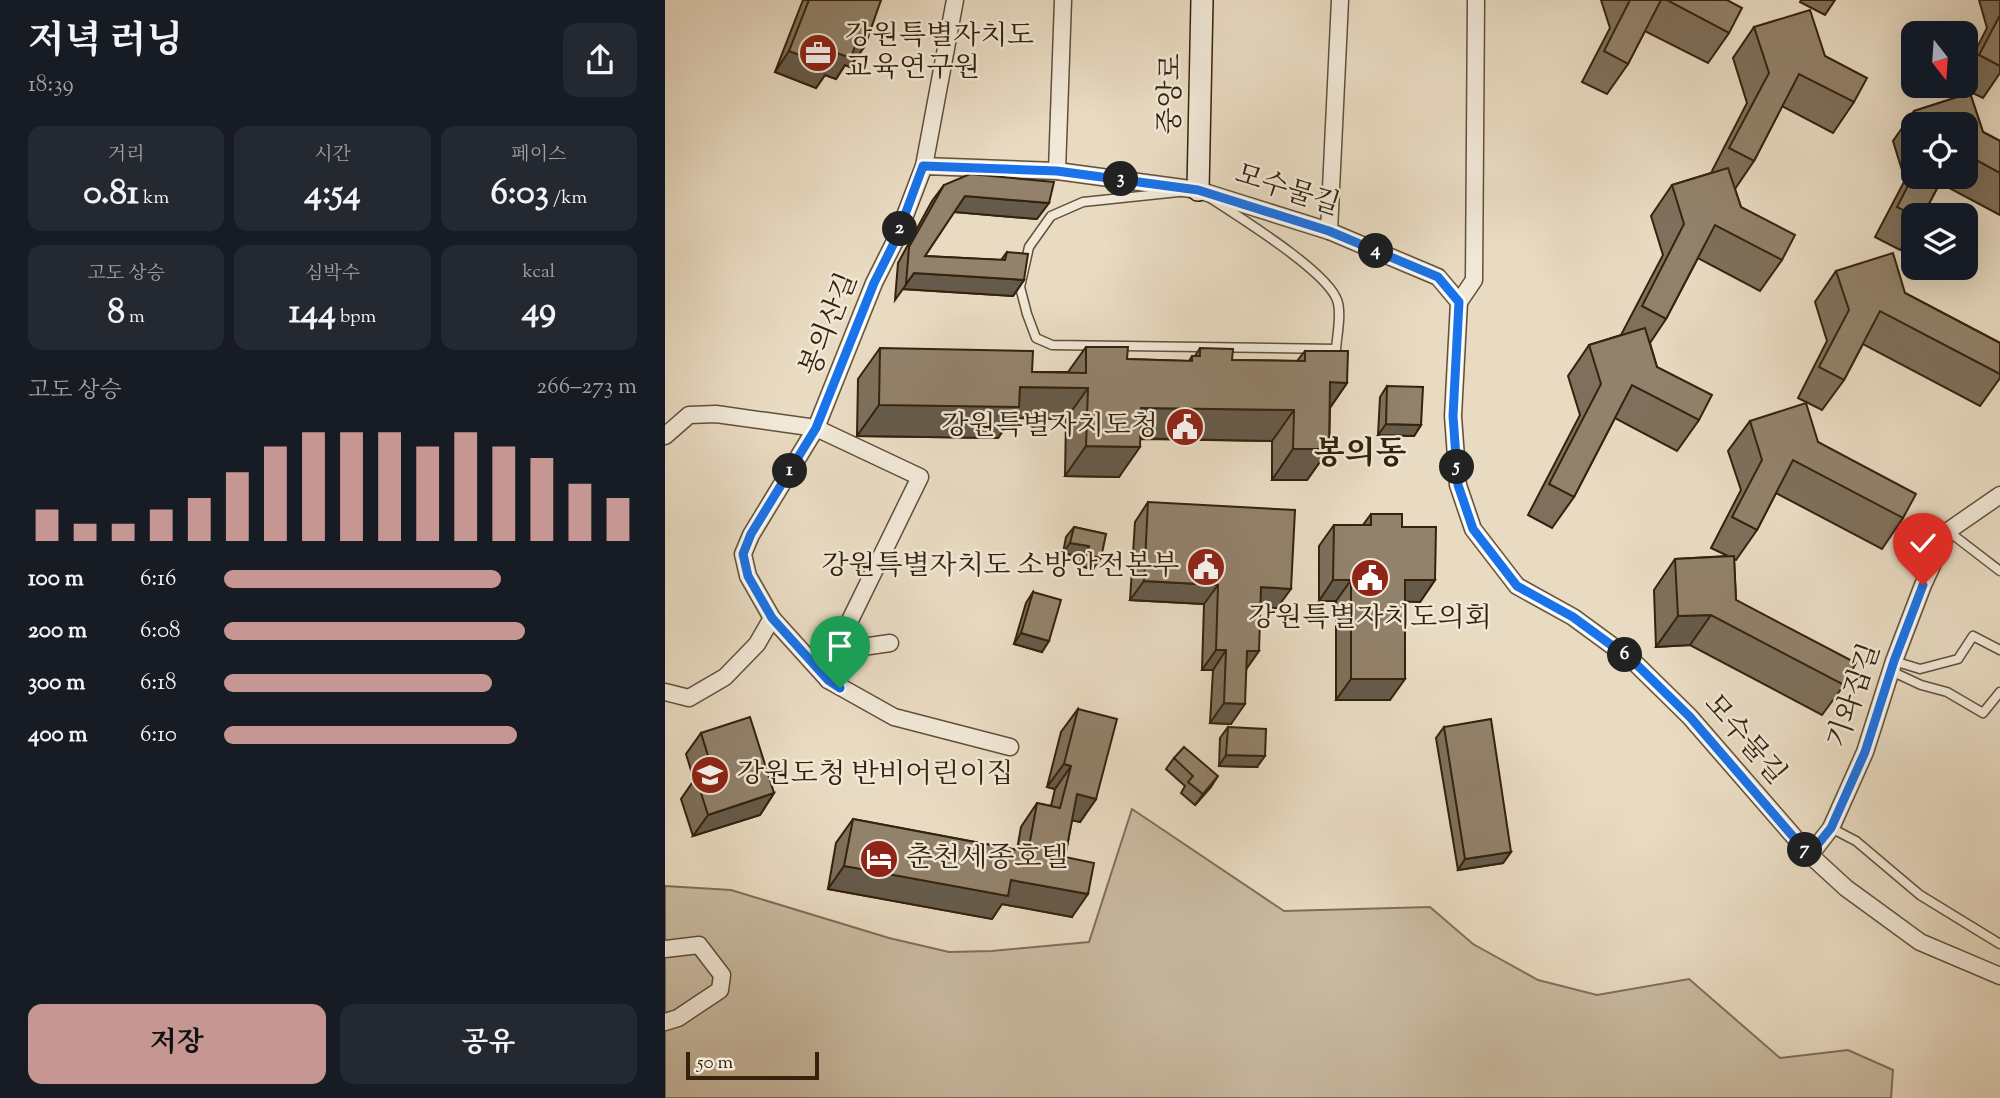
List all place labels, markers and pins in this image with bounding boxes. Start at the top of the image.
place label: 강원특별자치도 교육연구원 [845,17,1034,89]
office icon: 강원특별자치도 교육연구원 [797,32,839,74]
pin: 3 [1103,162,1139,196]
pin: 2 [883,212,917,246]
pin: 4 [1359,233,1393,268]
public building icon: 강원특별자치도청 [1164,406,1206,448]
place label: 강원특별자치도청 [942,407,1158,447]
pin: 5 [1439,449,1475,484]
pin: 1 [773,454,807,489]
pin [1893,513,1953,585]
public building icon: 강원특별자치도 소방안전본부 [1185,546,1227,588]
place label: 강원특별자치도 소방안전본부 [821,547,1179,587]
public building icon: 강원특별자치도의회 [1349,557,1391,599]
place label: 강원특별자치도의회 [1248,599,1492,639]
pin [810,616,870,688]
pin: 6 [1607,638,1643,672]
school or university icon: 강원도청 반비어린이집 [689,754,731,796]
place label: 강원도청 반비어린이집 [737,755,1013,795]
pin: 7 [1787,832,1823,868]
hotel icon: 춘천세종호텔 [858,838,900,880]
place label: 춘천세종호텔 [906,839,1068,879]

